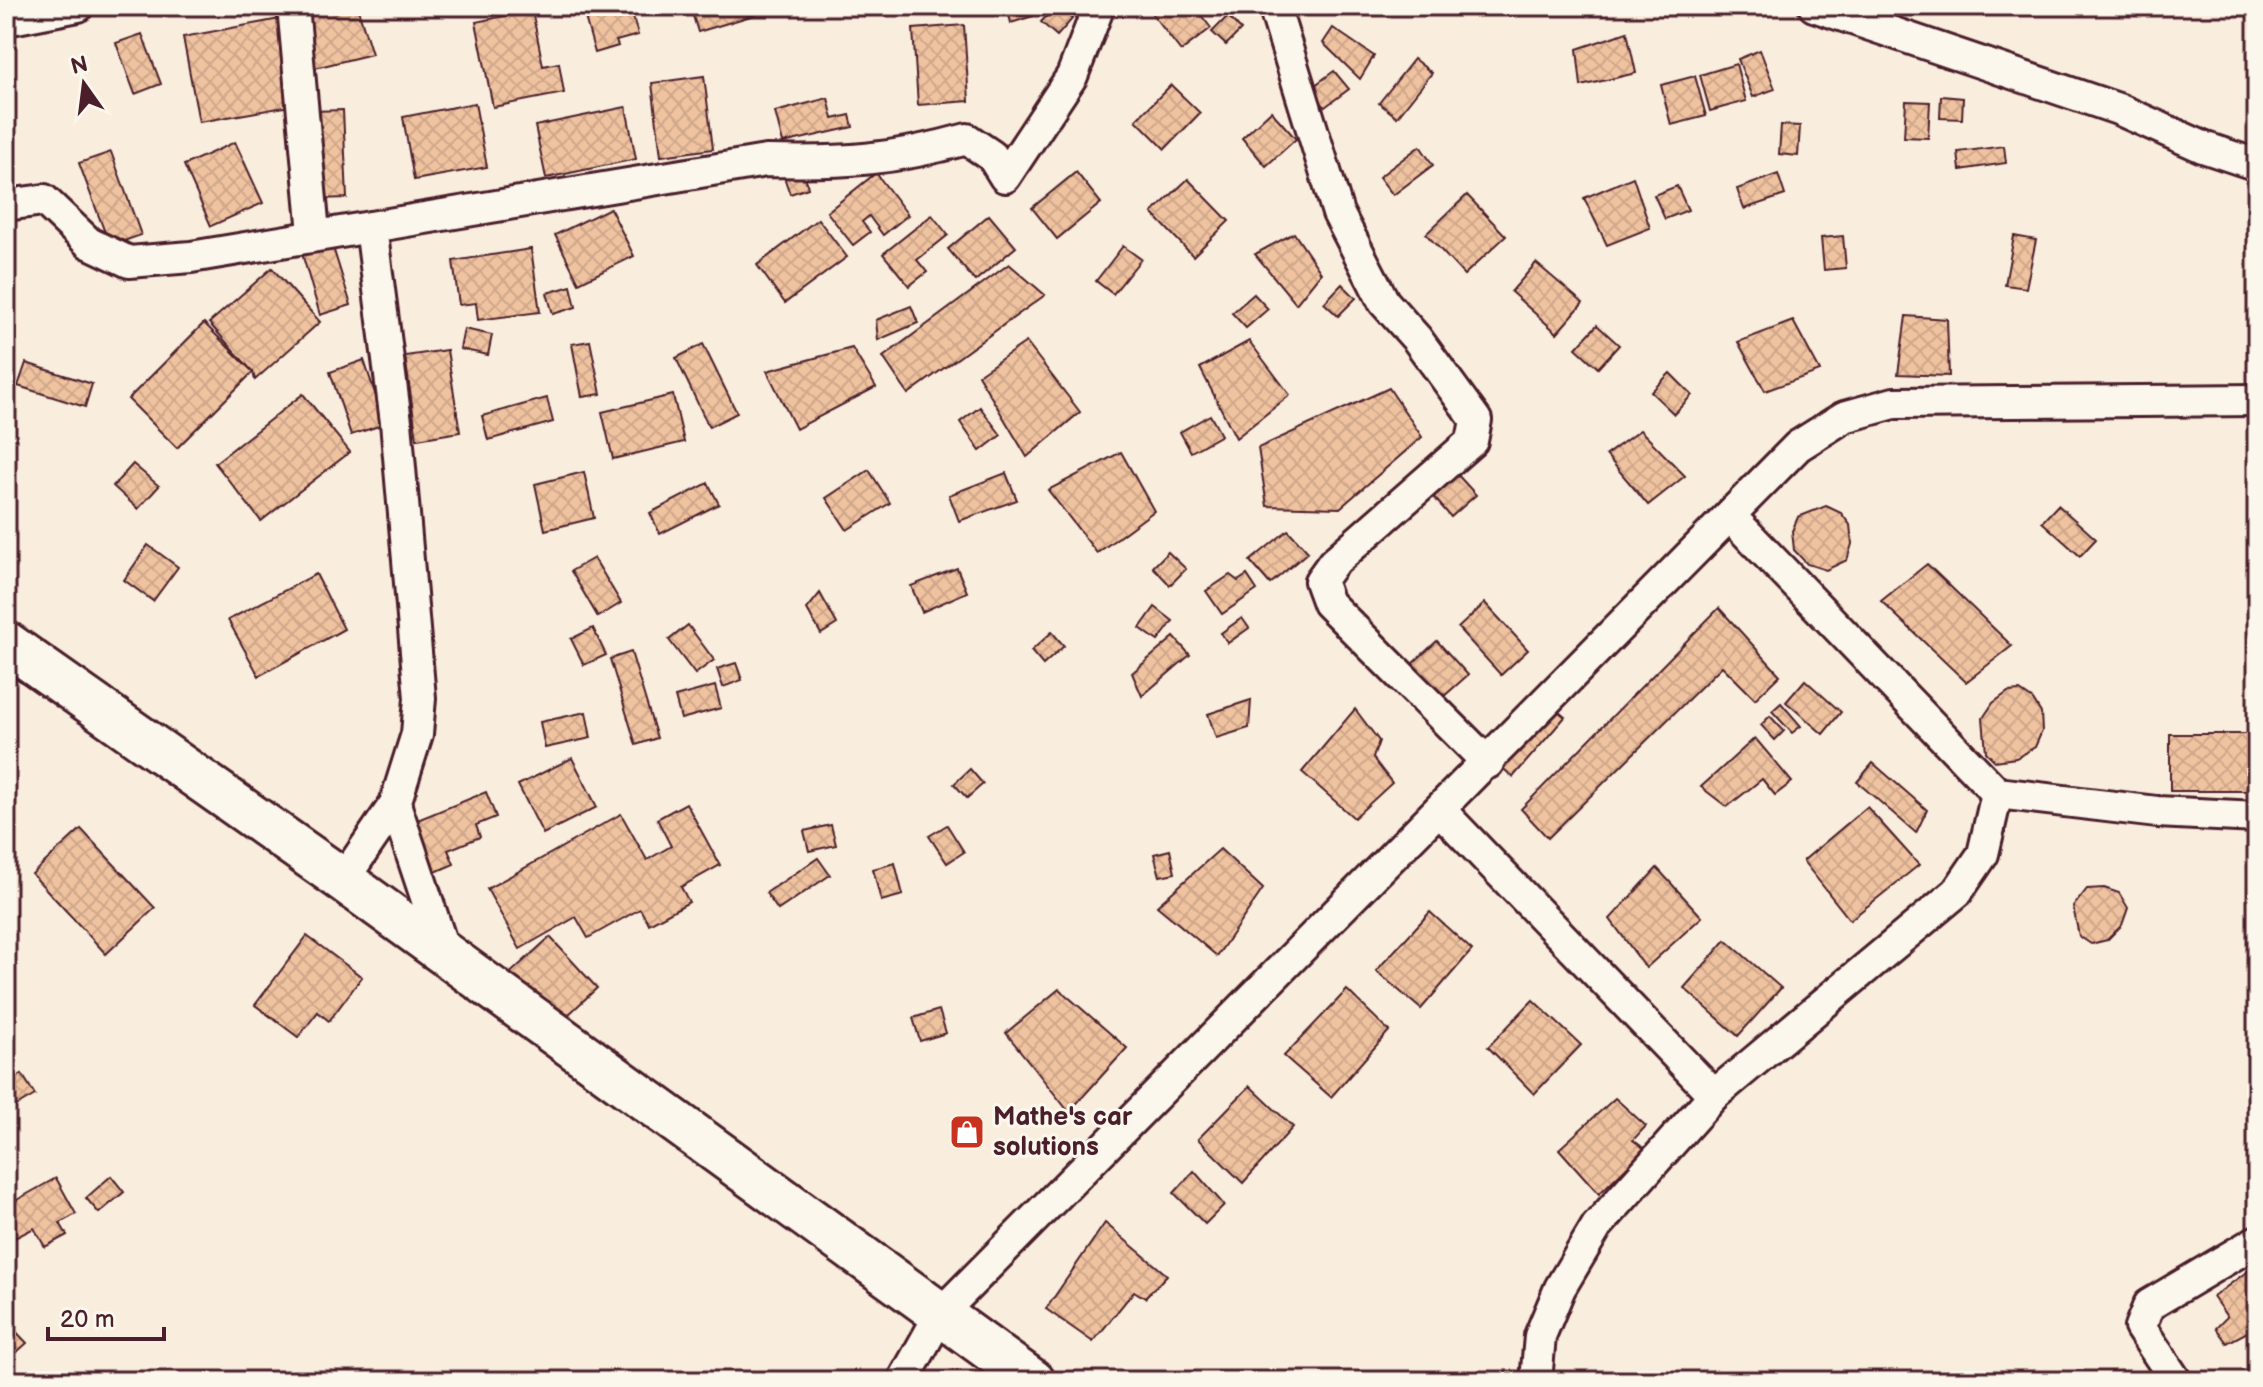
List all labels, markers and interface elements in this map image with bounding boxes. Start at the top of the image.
north arrow [44,44,124,124]
text: N [68,51,91,81]
place label: Mathe's car solutions [993,1102,1133,1163]
shop icon: Mathe's car solutions [948,1113,986,1151]
scale bar [48,1291,164,1341]
text: 20 m [60,1305,115,1334]

